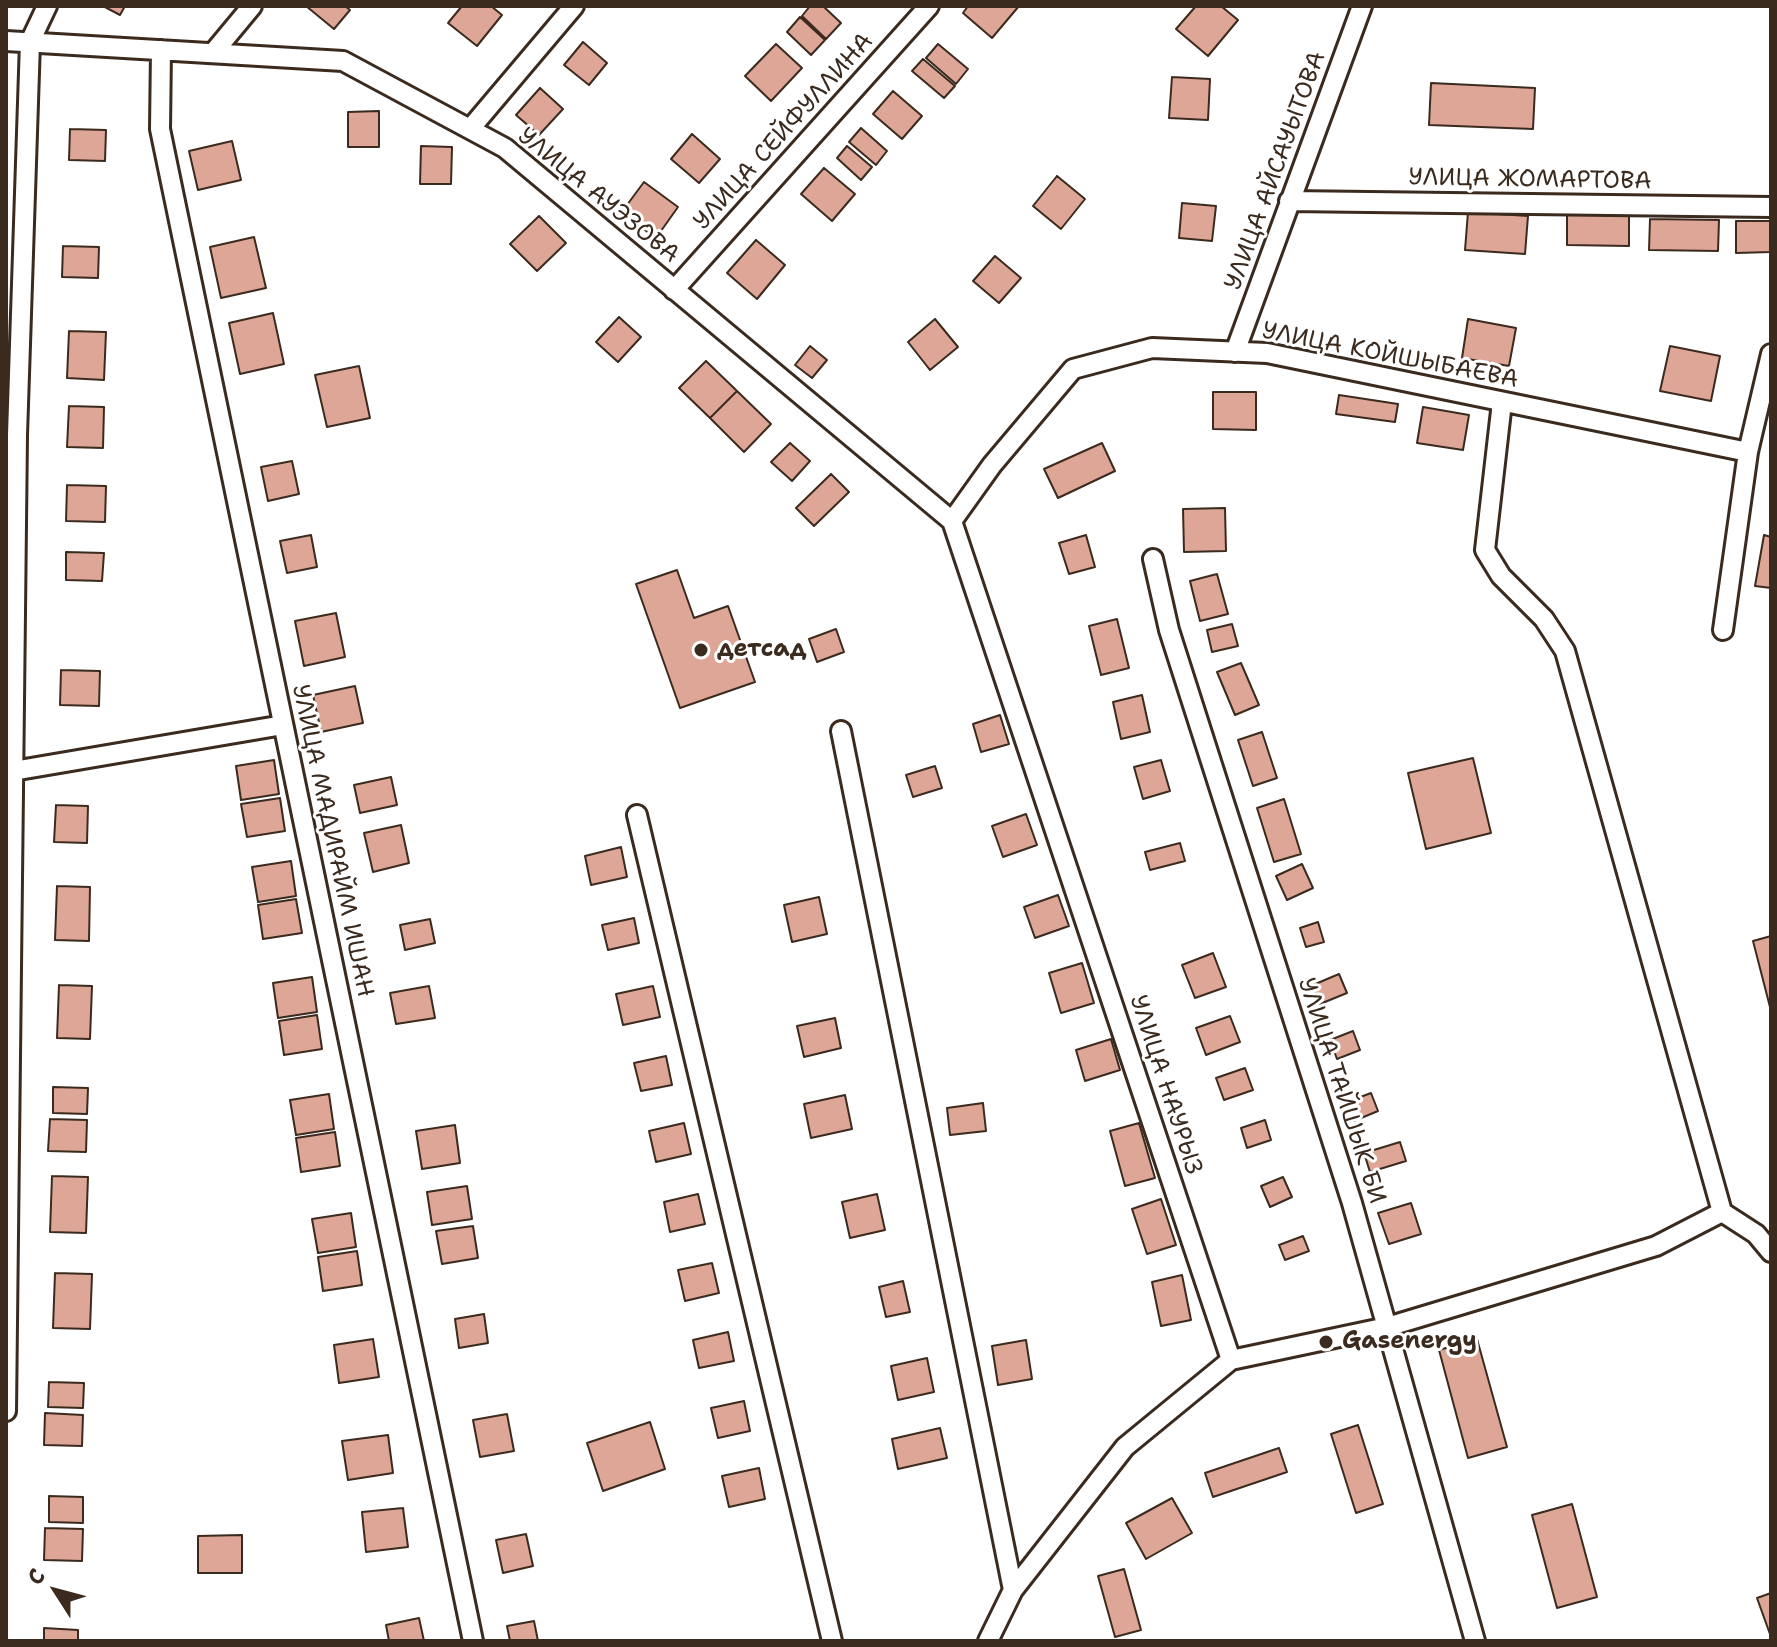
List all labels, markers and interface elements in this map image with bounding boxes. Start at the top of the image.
street label: УЛИЦА СЕЙФУЛЛИНА [688,28,880,236]
street label: УЛИЦА АЙСАУЫТОВА [1219,48,1333,294]
street label: УЛИЦА АУЭЗОВА [511,122,685,270]
street label: УЛИЦА ЖОМАРТОВА [1408,163,1652,197]
street label: УЛИЦА КОЙШЫБАЕВА [1259,317,1521,395]
place label: детсад [717,636,807,664]
marker: детсад [692,641,710,659]
street label: УЛИЦА МАДИРАЙМ ИШАН [285,682,379,1000]
street label: УЛИЦА ТАЙШЫК БИ [1291,974,1391,1208]
street label: УЛИЦА НАУРЫЗ [1122,992,1208,1178]
place label: Gasenergy [1342,1328,1477,1356]
marker: Gasenergy [1317,1333,1335,1351]
north arrow [16,1551,96,1631]
text: С [20,1563,52,1591]

